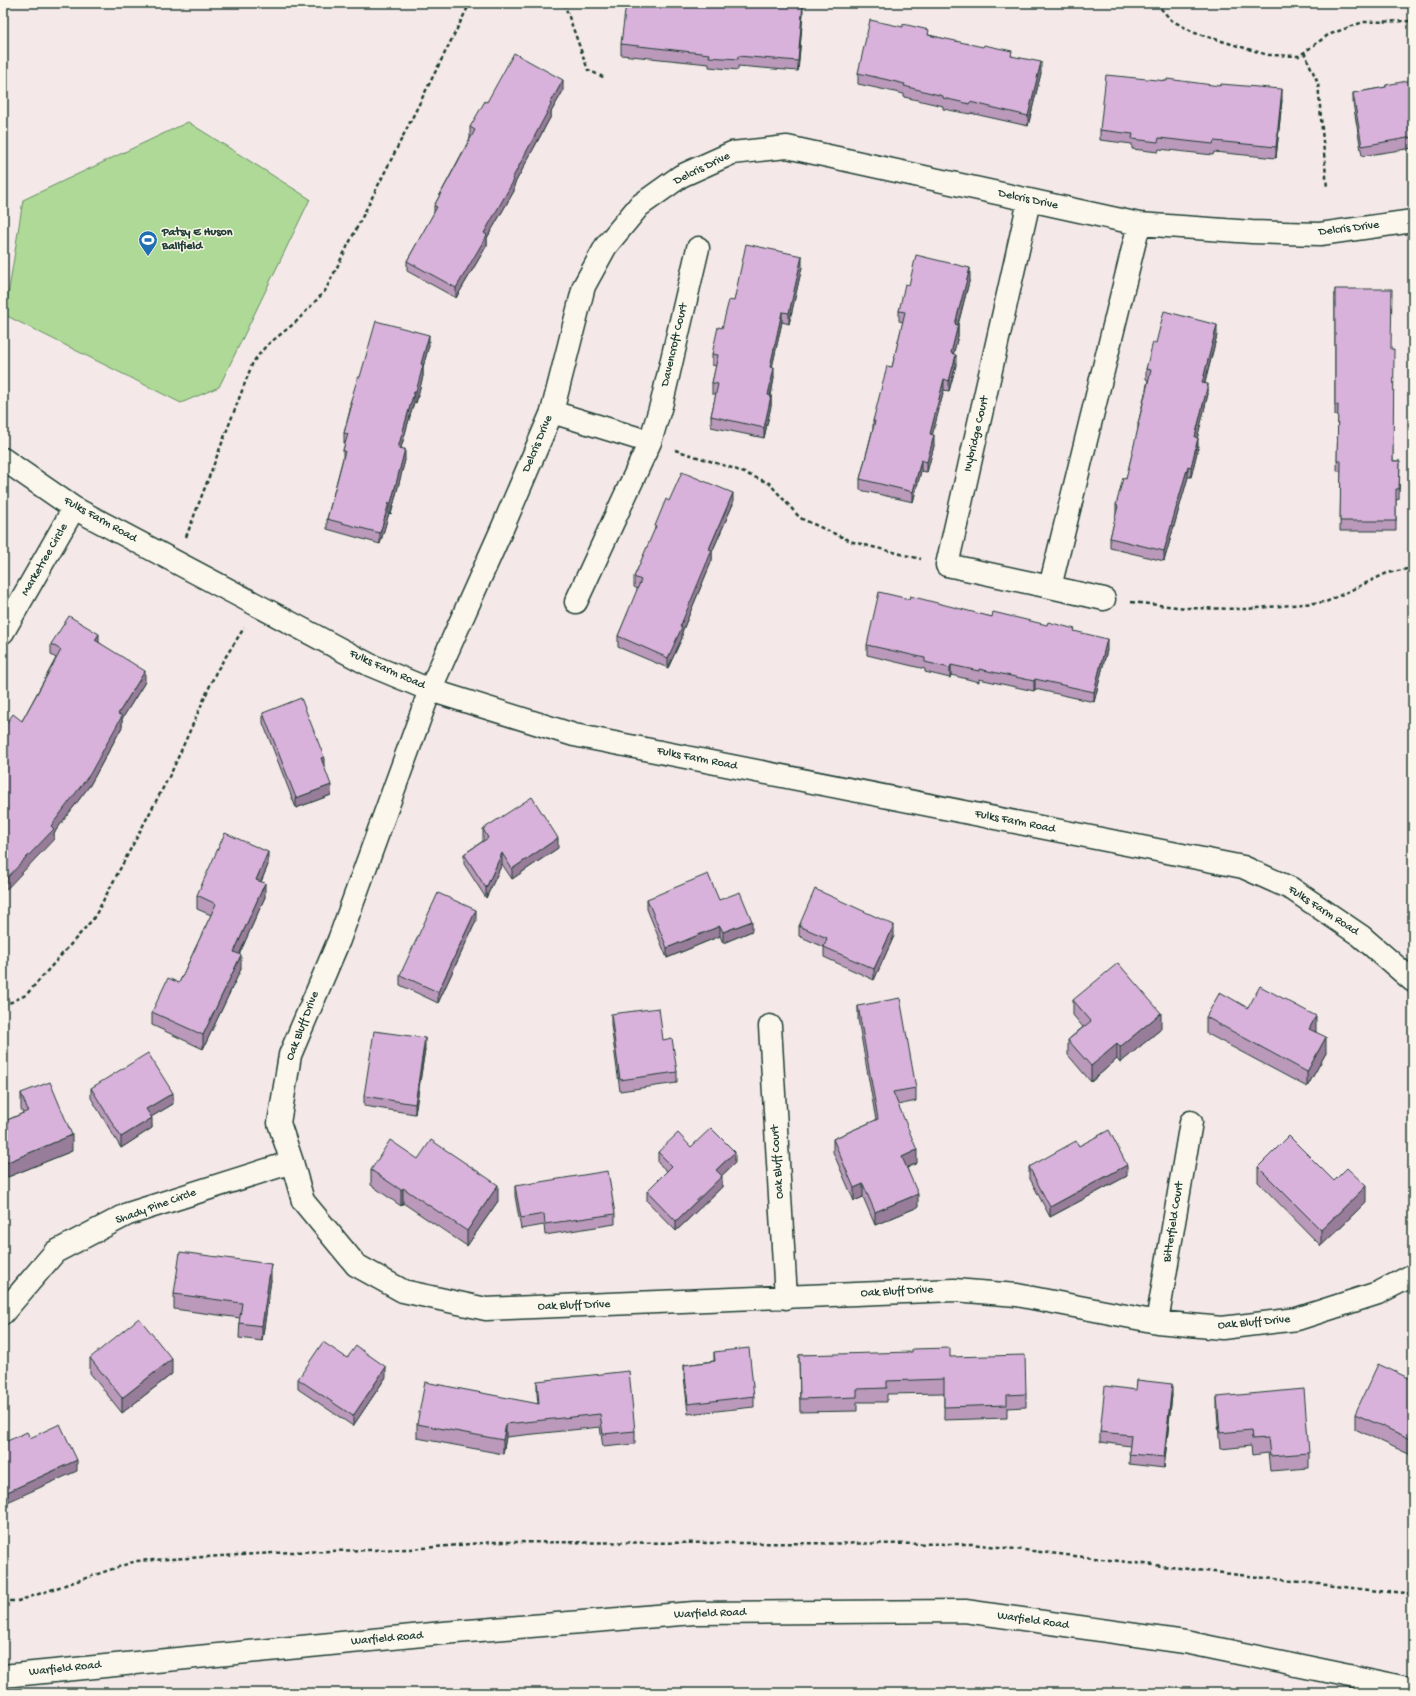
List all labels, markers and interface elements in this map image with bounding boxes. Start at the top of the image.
street label: Delcris Drive [671,149,733,189]
street label: Delcris Drive [996,187,1060,213]
street label: Delcris Drive [1317,218,1381,240]
place label: Patsy E Huson Ballfield [161,226,233,254]
sports icon: Patsy E Huson Ballfield [137,229,159,257]
street label: Davencroft Court [658,301,692,389]
street label: Ivybridge Court [961,394,993,473]
street label: Delcris Drive [519,412,557,476]
street label: Fulks Farm Road [60,494,140,546]
street label: Marketree Circle [19,521,72,599]
street label: Fulks Farm Road [346,647,428,693]
street label: Fulks Farm Road [655,744,739,774]
street label: Fulks Farm Road [973,807,1057,837]
street label: Fulks Farm Road [1284,882,1362,940]
street label: Oak Bluff Drive [283,989,323,1063]
street label: Oak Bluff Court [768,1123,788,1199]
street label: Bitterfield Court [1161,1180,1187,1264]
street label: Shady Pine Circle [114,1186,199,1228]
street label: Oak Bluff Drive [860,1283,935,1301]
street label: Oak Bluff Drive [537,1298,611,1314]
street label: Oak Bluff Drive [1217,1313,1292,1333]
street label: Warfield Road [674,1606,747,1622]
street label: Warfield Road [996,1609,1071,1633]
street label: Warfield Road [350,1629,425,1649]
street label: Warfield Road [28,1658,103,1680]

